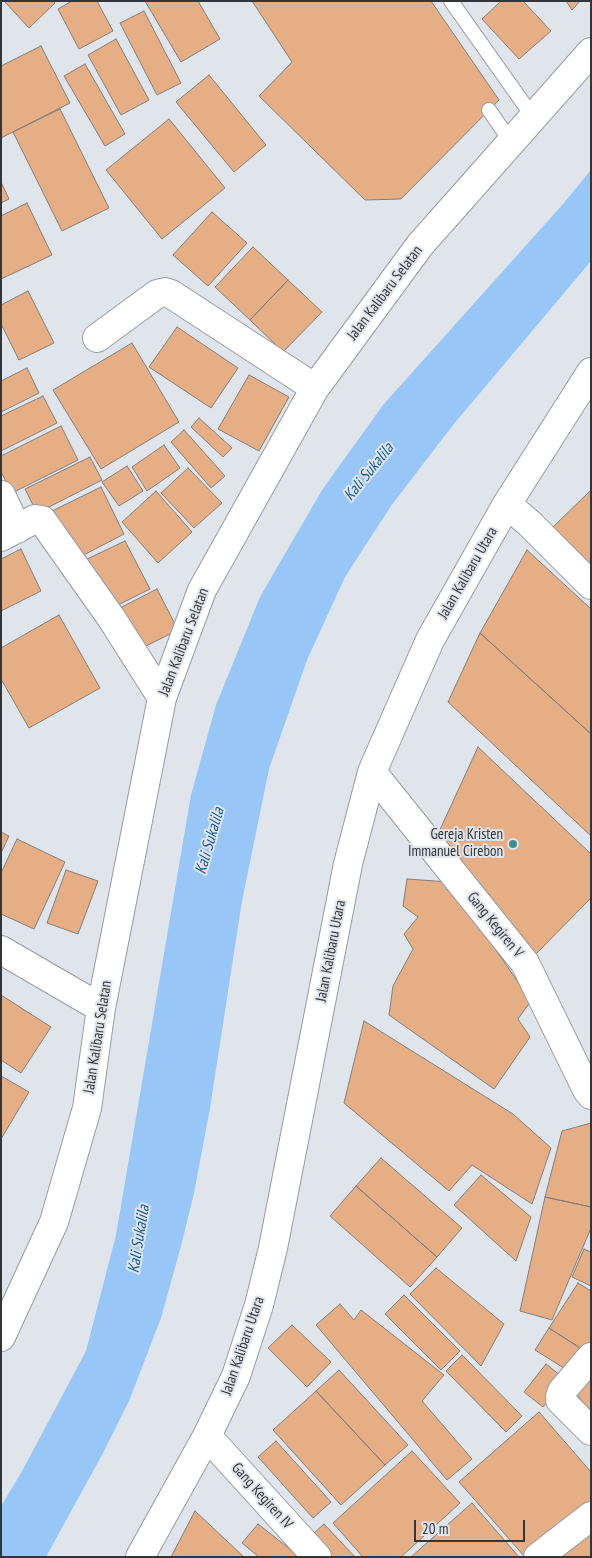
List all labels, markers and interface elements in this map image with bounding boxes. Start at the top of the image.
street label: Jalan Kalibaru Selatan [344,242,426,344]
water label: Kali Sukalila [340,439,398,505]
street label: Jalan Kalibaru Utara [434,524,502,622]
street label: Jalan Kalibaru Selatan [155,586,213,698]
water label: Kali Sukalila [191,806,229,876]
place label: Gereja Kristen Immanuel Cirebon [408,826,503,861]
marker: Gereja Kristen Immanuel Cirebon [507,838,519,850]
street label: Gang Kegiren V [463,889,527,961]
street label: Jalan Kalibaru Utara [312,899,350,1003]
street label: Jalan Kalibaru Selatan [80,979,116,1095]
water label: Kali Sukalila [124,1204,154,1274]
street label: Jalan Kalibaru Utara [218,1294,268,1398]
street label: Gang Kegiren IV [228,1459,296,1533]
scale bar [417,1510,528,1542]
text: 20 m [422,1519,448,1538]

